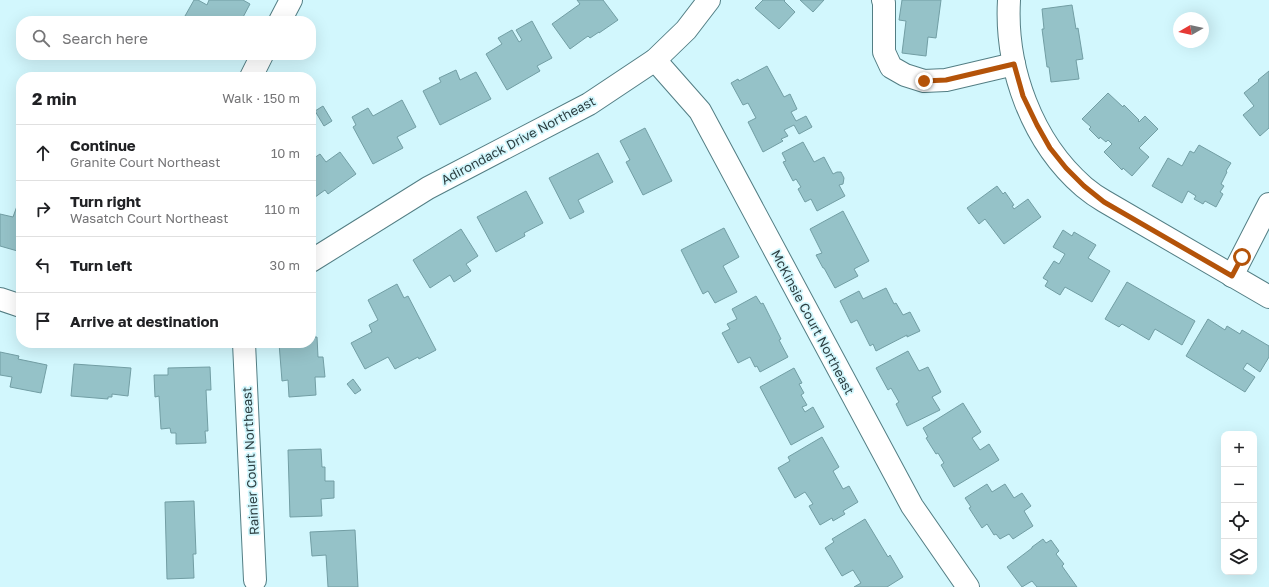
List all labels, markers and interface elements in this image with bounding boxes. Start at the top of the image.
north arrow [1173,12,1209,48]
search box [16,16,316,60]
icon: search [30,27,52,49]
text: Search here [62,29,148,47]
route end [915,72,933,90]
text: 2 min [32,88,76,109]
text: Walk · 150 m [222,90,300,106]
street label: Adirondack Drive Northeast [438,92,598,188]
text: Continue [70,136,136,154]
icon: ahead [32,142,54,164]
text: 10 m [271,145,300,161]
text: Granite Court Northeast [70,154,220,170]
text: Turn right [70,192,141,210]
icon: right [32,198,54,220]
text: 110 m [265,201,300,217]
text: Wasatch Court Northeast [70,210,228,226]
street label: McKinsie Court Northeast [768,247,858,397]
route start [1233,248,1251,266]
icon: left [32,254,54,276]
text: Turn left [70,256,132,274]
text: 30 m [270,257,300,273]
icon: arrive [32,310,54,332]
text: Arrive at destination [70,312,219,330]
street label: Rainier Court Northeast [238,387,262,535]
map controls [1221,431,1257,575]
button: + [1221,431,1257,467]
button: − [1221,467,1257,503]
button: locate [1221,503,1257,539]
button: layers [1221,539,1257,575]

